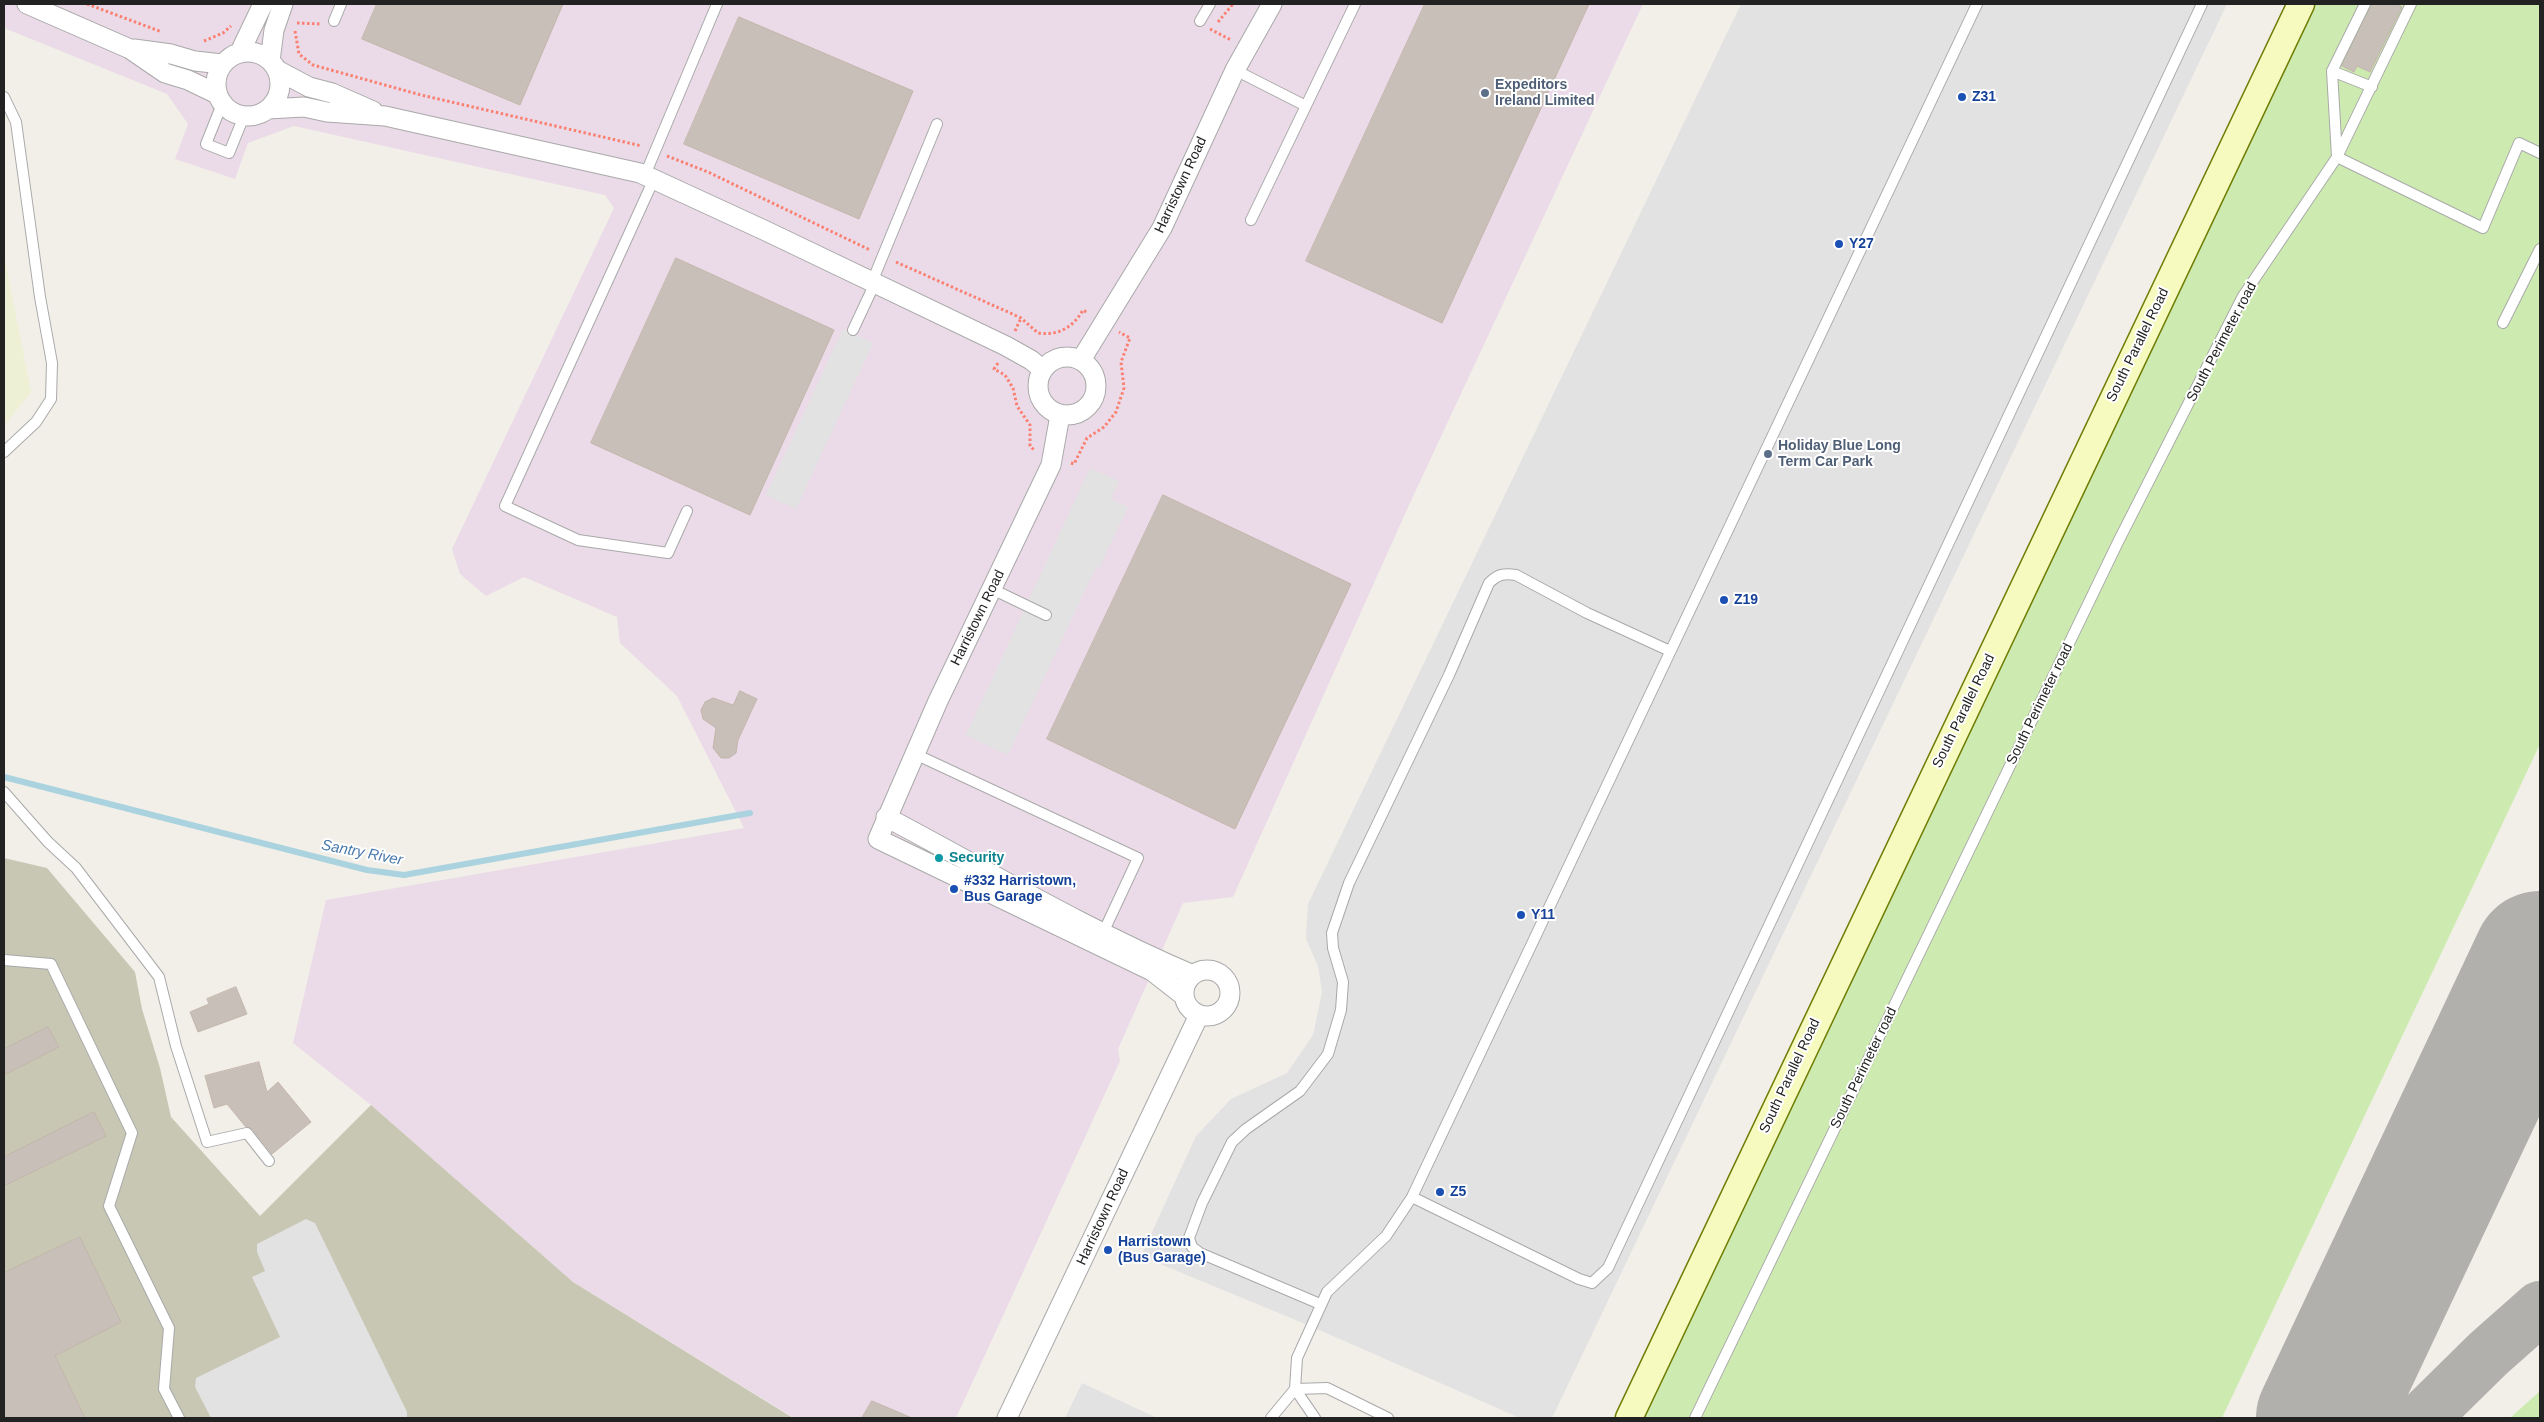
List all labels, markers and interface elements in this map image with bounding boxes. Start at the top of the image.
place label: Expeditors Ireland Limited [1495,77,1595,110]
marker: Expeditors Ireland Limited [1479,87,1491,99]
place label: Z31 [1972,89,1996,105]
marker: Z31 [1956,91,1968,103]
street label: Harristown Road [1151,134,1211,236]
place label: Y27 [1849,236,1874,252]
marker: Y27 [1833,238,1845,250]
street label: South Perimeter road [2183,279,2261,405]
street label: South Parallel Road [2103,285,2173,405]
place label: Holiday Blue Long Term Car Park [1778,438,1901,471]
marker: Holiday Blue Long Term Car Park [1762,448,1774,460]
street label: Harristown Road [948,567,1008,669]
place label: Z19 [1734,592,1758,608]
marker: Z19 [1718,594,1730,606]
street label: South Perimeter road [2003,641,2077,767]
street label: South Parallel Road [1929,651,1999,771]
water label: Santry River [320,836,404,870]
place label: Security [949,850,1004,866]
marker: Security [933,852,945,864]
place label: #332 Harristown, Bus Garage [964,873,1076,906]
marker: #332 Harristown, Bus Garage [948,883,960,895]
place label: Y11 [1531,907,1555,923]
marker: Y11 [1515,909,1527,921]
street label: South Perimeter road [1827,1005,1901,1131]
street label: South Parallel Road [1756,1016,1824,1136]
street label: Harristown Road [1073,1166,1133,1268]
place label: Z5 [1450,1184,1466,1200]
marker: Z5 [1434,1186,1446,1198]
place label: Harristown (Bus Garage) [1118,1234,1206,1266]
marker: Harristown (Bus Garage) [1102,1244,1114,1256]

